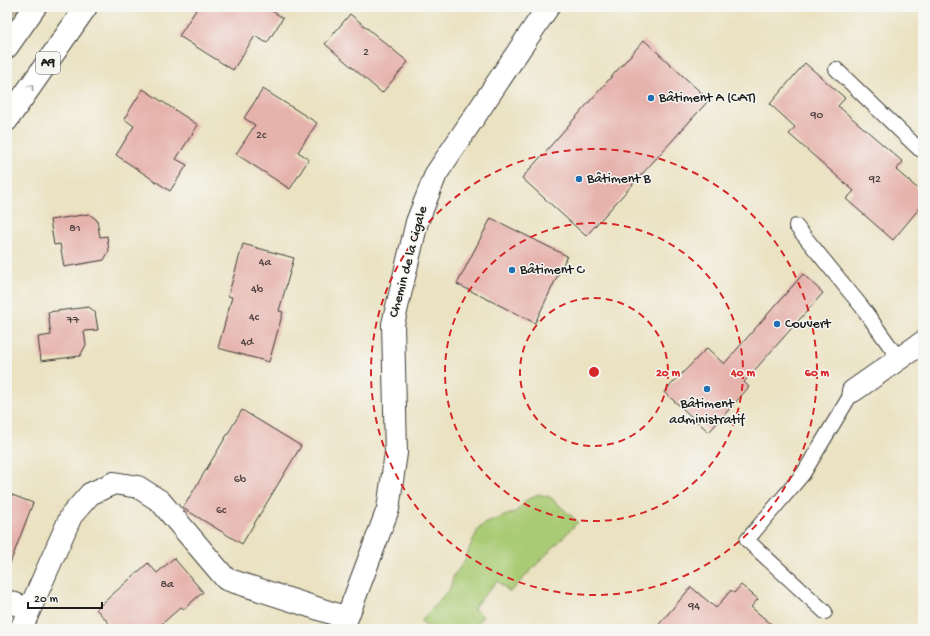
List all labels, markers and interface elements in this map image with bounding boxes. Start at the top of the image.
house number: 2 [363,46,369,60]
road number: A9 [36,52,60,74]
one-way arrow [26,84,33,91]
place label: Bâtiment A (CAT) [658,90,756,107]
marker: Bâtiment A (CAT) [646,93,656,103]
house number: 90 [810,109,824,123]
house number: 2c [256,129,267,143]
place label: Bâtiment B [586,171,652,188]
house number: 92 [868,173,881,187]
marker: Bâtiment B [574,174,584,184]
street label: Chemin de la Cigale [386,204,432,320]
house number: 81 [69,222,81,236]
house number: 4a [259,256,272,270]
place label: Bâtiment C [519,262,586,279]
marker: Bâtiment C [507,265,517,275]
house number: 4b [251,283,264,297]
house number: 4c [249,311,260,325]
house number: 77 [66,314,80,328]
place label: Couvert [785,316,832,333]
marker: Couvert [772,319,782,329]
house number: 4d [241,336,254,350]
centre of rings [587,365,601,379]
text: 20 m [656,367,681,381]
text: 40 m [730,367,755,381]
text: 60 m [805,367,830,381]
marker: Bâtiment administratif [702,384,712,394]
place label: Bâtiment administratif [669,396,746,429]
house number: 6b [234,473,247,487]
house number: 6c [216,504,227,518]
house number: 8a [160,578,174,592]
scale bar [28,584,102,610]
text: 20 m [34,593,59,607]
house number: 94 [687,600,700,614]

